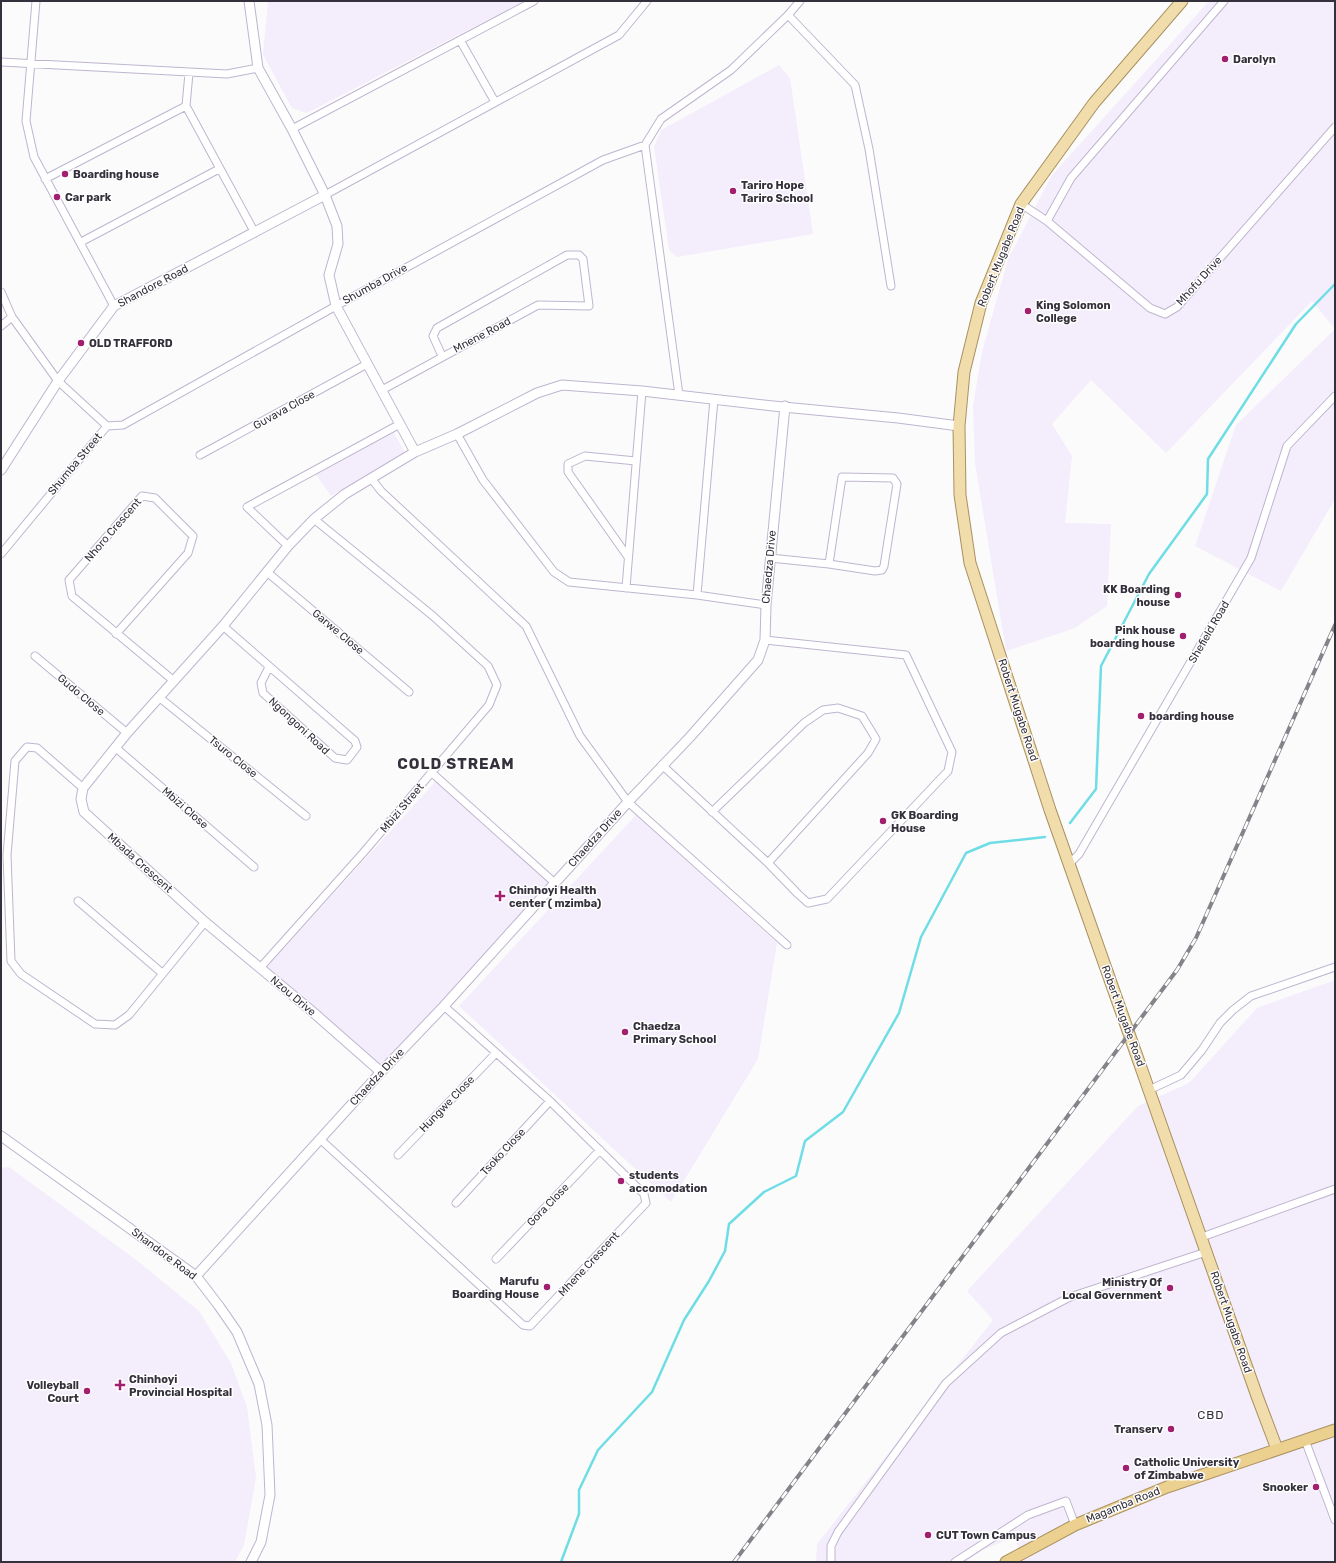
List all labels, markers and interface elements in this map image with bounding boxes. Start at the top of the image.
place label: Darolyn [1233,53,1276,66]
marker: Darolyn [1220,54,1230,64]
place label: Boarding house [73,168,159,181]
marker: Boarding house [60,169,70,179]
place label: Tariro Hope Tariro School [741,179,813,205]
marker: Tariro Hope Tariro School [728,186,738,196]
place label: Car park [65,191,112,204]
marker: Car park [52,192,62,202]
street label: Robert Mugabe Road [975,205,1027,309]
street label: Mhofu Drive [1174,254,1224,308]
street label: Shumba Drive [340,261,410,307]
street label: Shandore Road [115,262,191,310]
place label: King Solomon College [1036,299,1111,325]
marker: King Solomon College [1023,306,1033,316]
street label: Mnene Road [451,314,513,356]
place label: OLD TRAFFORD [89,337,173,350]
marker: OLD TRAFFORD [76,338,86,348]
street label: Guvava Close [251,388,317,432]
street label: Shumba Street [45,430,105,498]
street label: Nhoro Crescent [82,495,145,564]
street label: Chaedza Drive [759,530,779,604]
place label: KK Boarding house [1103,583,1170,609]
marker: KK Boarding house [1173,590,1183,600]
street label: Shefield Road [1186,599,1232,665]
street label: Garwe Close [310,607,366,657]
place label: Pink house boarding house [1090,624,1175,650]
marker: Pink house boarding house [1178,631,1188,641]
street label: Robert Mugabe Road [995,657,1041,763]
street label: Gudo Close [55,671,107,719]
street label: Ngongoni Road [266,695,332,757]
place label: boarding house [1149,710,1235,723]
marker: boarding house [1136,711,1146,721]
street label: Tsuro Close [206,733,260,781]
district label: COLD STREAM [397,755,515,773]
street label: Mbizi Street [378,780,427,835]
street label: Mbizi Close [159,784,211,832]
street label: Chaedza Drive [566,806,624,870]
place label: GK Boarding House [891,809,959,835]
marker: GK Boarding House [878,816,888,826]
street label: Mbada Crescent [105,830,176,896]
place label: Chinhoyi Health center ( mzimba) [509,884,601,910]
marker: Chinhoyi Health center ( mzimba) [494,890,506,902]
street label: Robert Mugabe Road [1099,964,1147,1068]
street label: Nzou Drive [268,973,318,1019]
place label: Chaedza Primary School [633,1020,716,1046]
marker: Chaedza Primary School [620,1027,630,1037]
street label: Chaedza Drive [347,1046,407,1108]
street label: Hungwe Close [417,1073,477,1135]
street label: Tsoko Close [478,1126,528,1178]
place label: students accomodation [629,1169,707,1195]
marker: students accomodation [616,1176,626,1186]
street label: Gora Close [524,1181,572,1229]
street label: Shandore Road [129,1225,199,1283]
street label: Mhene Crescent [556,1229,623,1299]
street label: Robert Mugabe Road [1207,1269,1255,1375]
place label: Marufu Boarding House [452,1275,539,1301]
place label: Ministry Of Local Government [1062,1276,1162,1302]
marker: Marufu Boarding House [542,1282,552,1292]
marker: Ministry Of Local Government [1165,1283,1175,1293]
place label: Chinhoyi Provincial Hospital [129,1373,232,1399]
place label: Volleyball Court [26,1379,79,1405]
marker: Chinhoyi Provincial Hospital [114,1379,126,1391]
marker: Volleyball Court [82,1386,92,1396]
district label: CBD [1197,1408,1225,1422]
place label: Transerv [1114,1423,1163,1436]
marker: Transerv [1166,1424,1176,1434]
place label: Catholic University of Zimbabwe [1134,1456,1240,1482]
marker: Catholic University of Zimbabwe [1121,1463,1131,1473]
place label: Snooker [1262,1481,1308,1494]
marker: Snooker [1311,1482,1321,1492]
street label: Magamba Road [1084,1484,1162,1526]
place label: CUT Town Campus [936,1529,1036,1542]
marker: CUT Town Campus [923,1530,933,1540]

